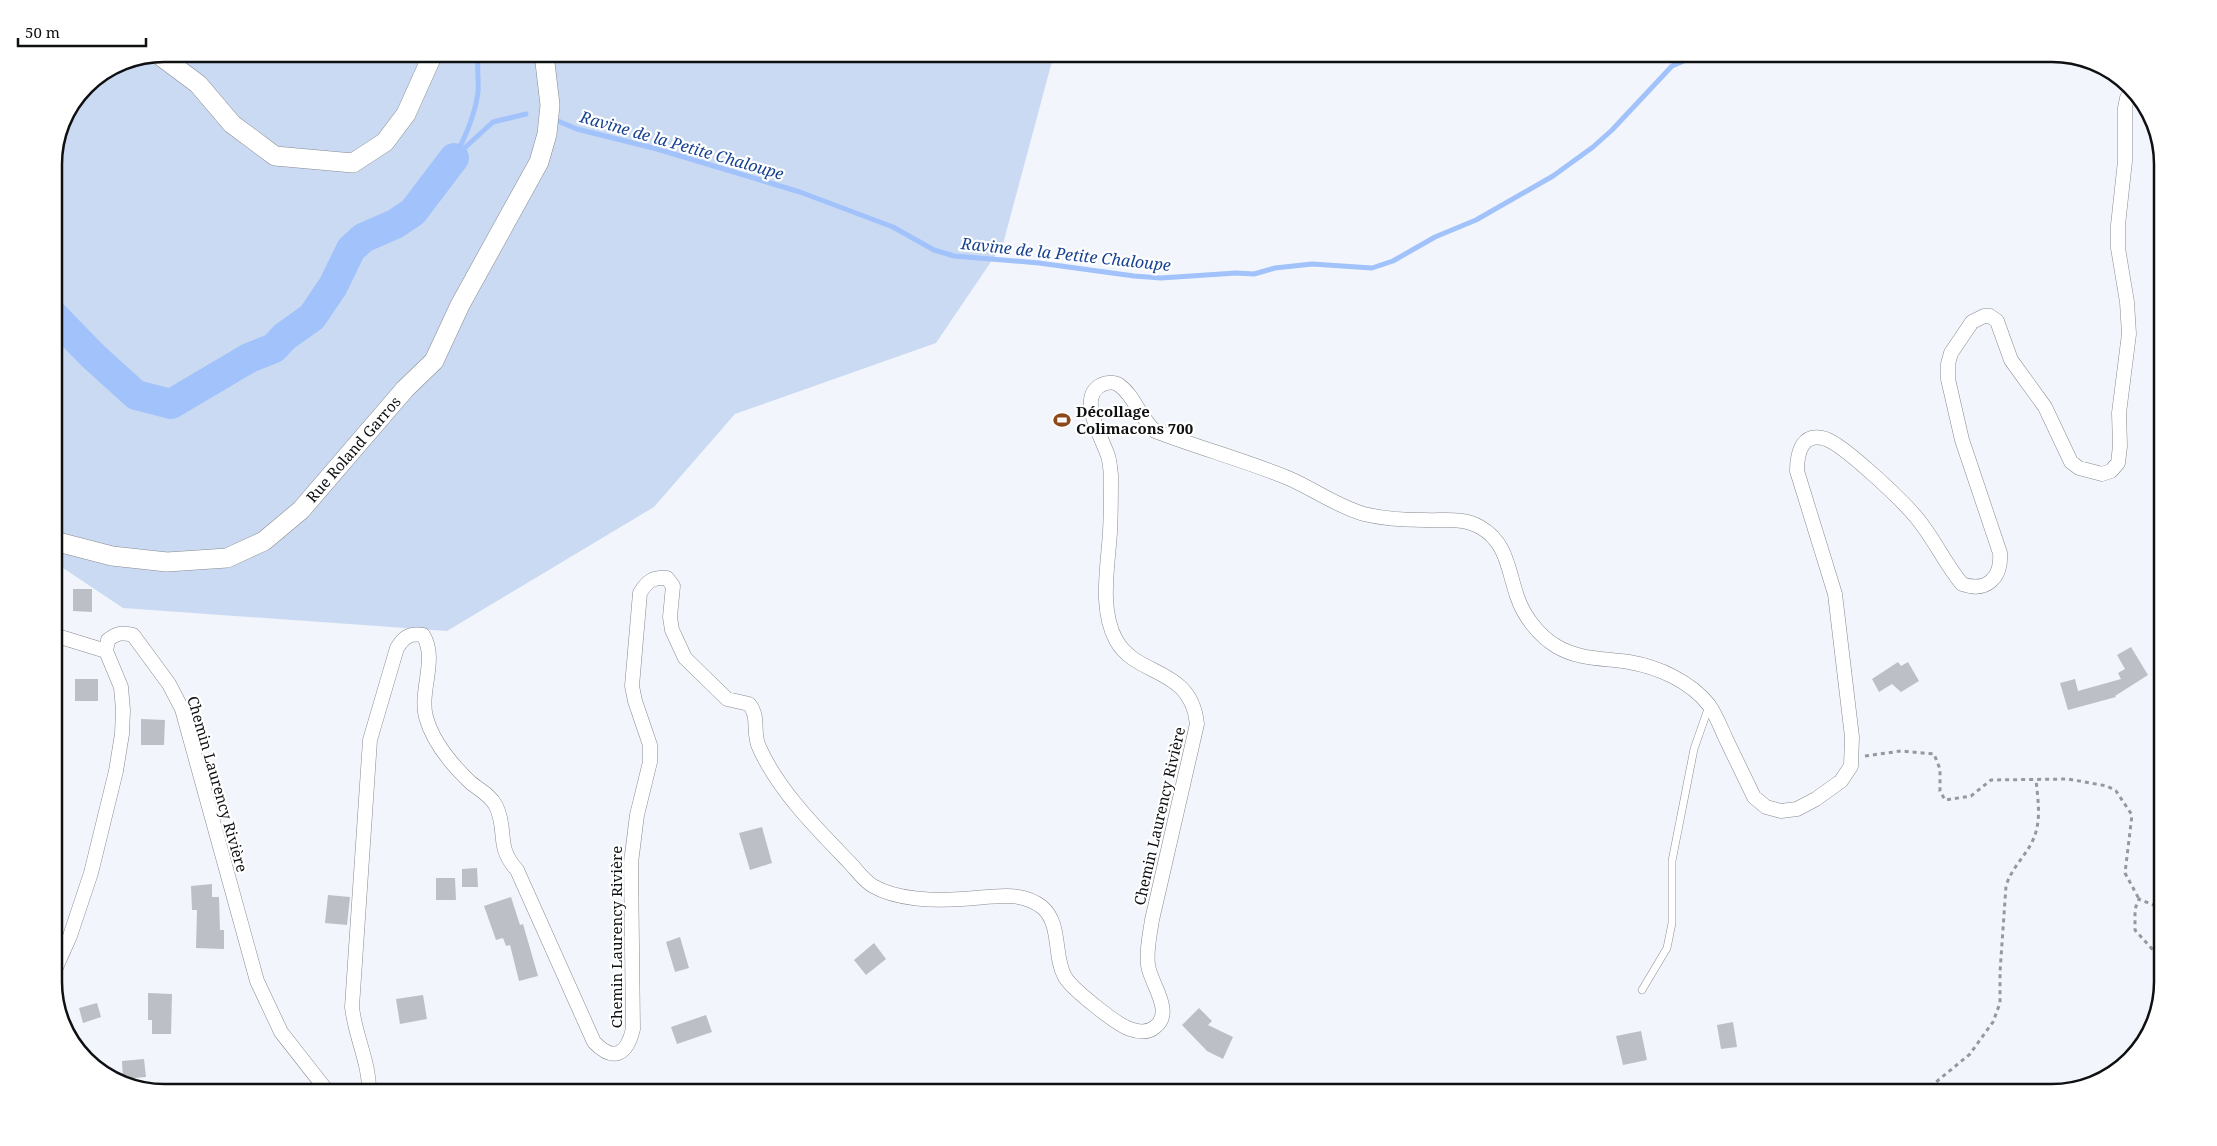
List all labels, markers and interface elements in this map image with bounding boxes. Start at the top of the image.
scale bar [18,15,145,47]
text: 50 m [25,22,60,42]
water label: Ravine de la Petite Chaloupe [577,105,786,185]
water label: Ravine de la Petite Chaloupe [959,232,1172,276]
street label: Rue Roland Garros [301,392,405,506]
place label: Décollage Colimacons 700 [1076,401,1193,438]
sports icon: Décollage Colimacons 700 [1052,410,1072,430]
street label: Chemin Laurency Rivière [183,694,253,874]
street label: Chemin Laurency Rivière [1129,725,1189,907]
street label: Chemin Laurency Rivière [606,846,626,1028]

